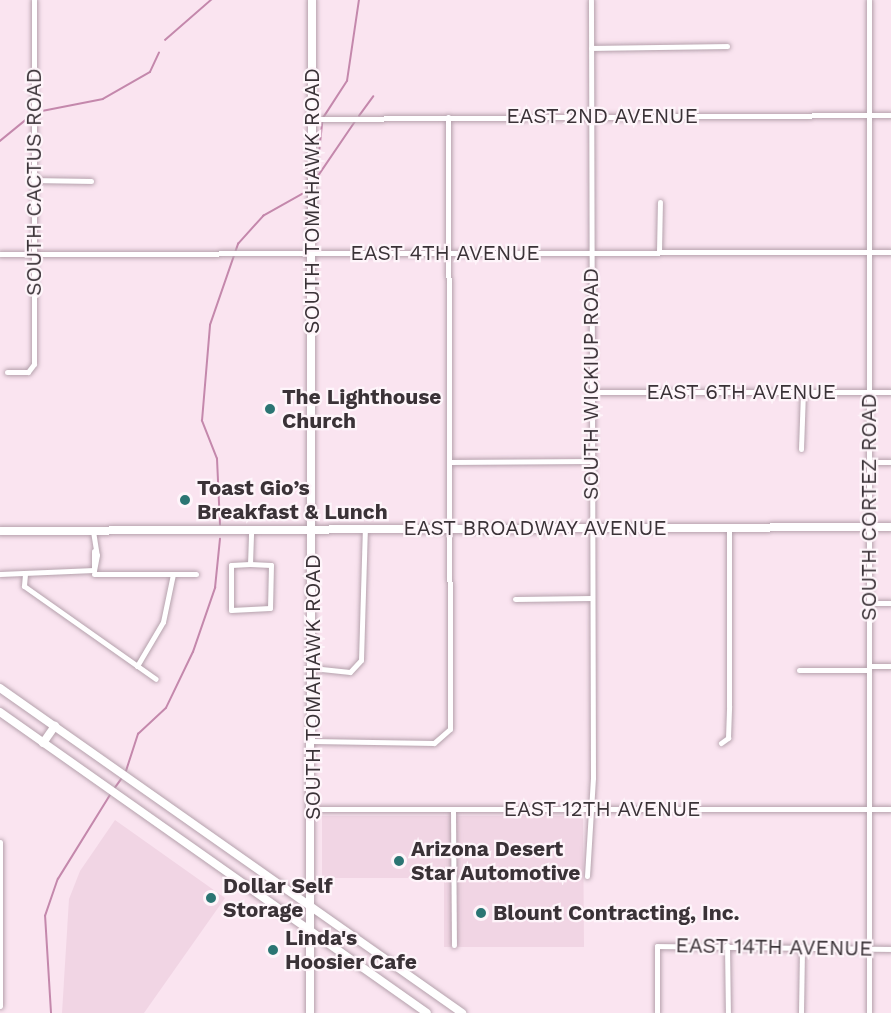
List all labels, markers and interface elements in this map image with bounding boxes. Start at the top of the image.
street label: SOUTH CACTUS ROAD [21,68,47,296]
street label: SOUTH TOMAHAWK ROAD [299,68,325,334]
street label: EAST 2ND AVENUE [505,103,699,129]
street label: EAST 4TH AVENUE [350,240,540,266]
street label: SOUTH WICKIUP ROAD [578,267,604,501]
street label: EAST 6TH AVENUE [645,379,837,405]
place label: The Lighthouse Church [282,384,442,434]
street label: SOUTH CORTEZ ROAD [856,393,882,621]
marker: The Lighthouse Church [263,402,277,416]
place label: Toast Gio’s Breakfast & Lunch [197,475,388,525]
marker: Toast Gio’s Breakfast & Lunch [178,493,192,507]
street label: EAST BROADWAY AVENUE [402,515,668,541]
street label: SOUTH TOMAHAWK ROAD [300,554,326,820]
street label: EAST 12TH AVENUE [503,796,701,822]
place label: Arizona Desert Star Automotive [411,836,581,886]
marker: Arizona Desert Star Automotive [392,854,406,868]
place label: Dollar Self Storage [223,873,333,923]
marker: Dollar Self Storage [204,891,218,905]
place label: Blount Contracting, Inc. [493,900,740,926]
marker: Blount Contracting, Inc. [474,906,488,920]
place label: Linda's Hoosier Cafe [285,925,417,975]
street label: EAST 14TH AVENUE [674,933,874,961]
marker: Linda's Hoosier Cafe [266,943,280,957]

